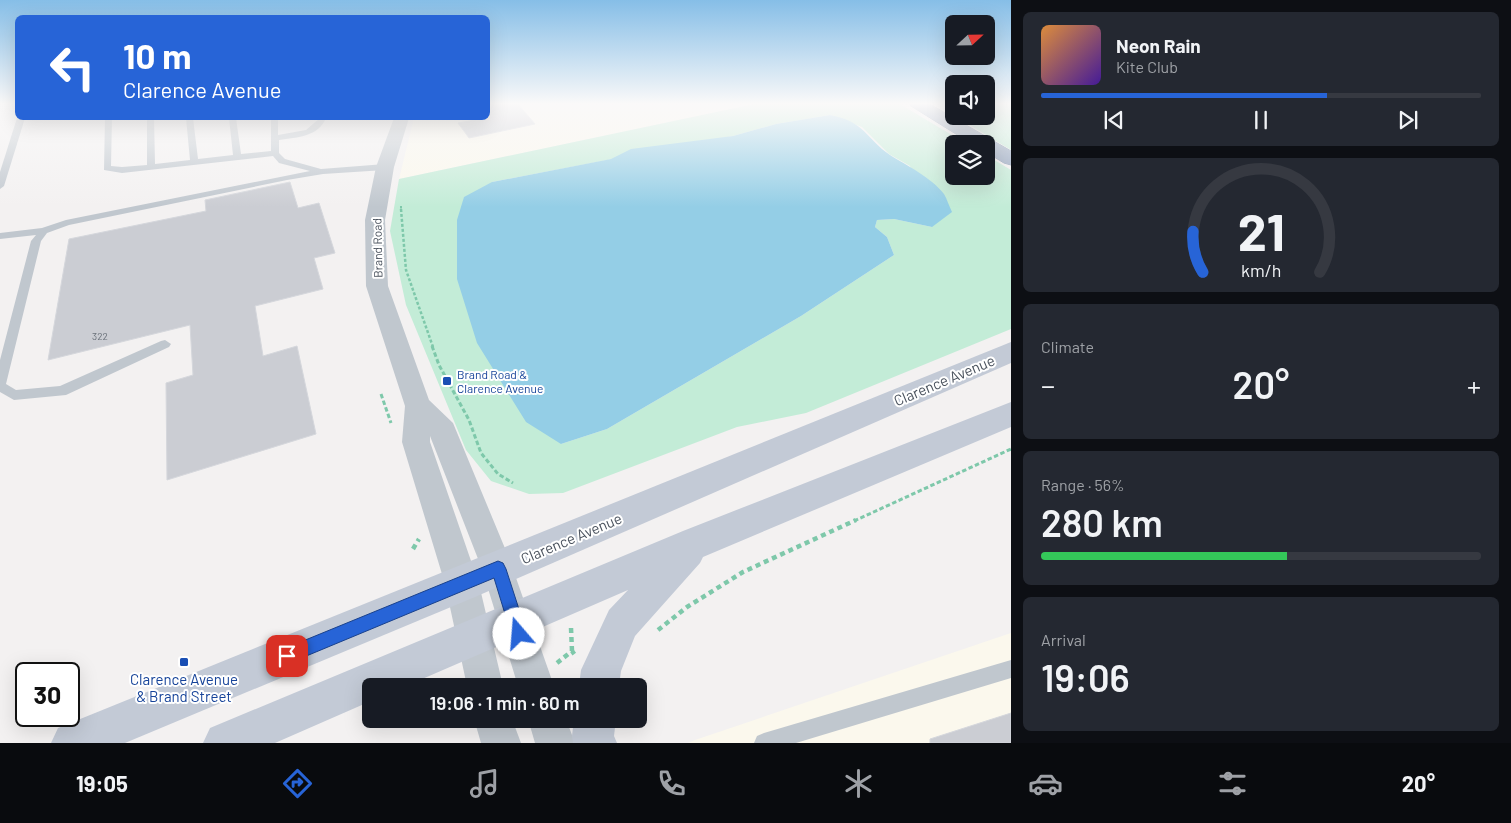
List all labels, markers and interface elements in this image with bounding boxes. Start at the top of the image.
north arrow [945,15,995,65]
map controls [945,15,995,185]
text: 10 m [123,34,192,76]
text: Neon Rain [1116,34,1201,57]
icon: left [40,35,105,100]
text: Kite Club [1116,57,1178,76]
button: sound [945,75,995,125]
text: Clarence Avenue [123,76,281,102]
icon: previous [1100,106,1128,134]
icon: pause [1247,106,1275,134]
icon: next [1394,106,1422,134]
button: layers [945,135,995,185]
text: 21 [1237,199,1285,261]
street label: Brand Road [369,218,385,278]
text: km/h [1241,259,1281,281]
house number: 322 [92,330,108,342]
text: Climate [1041,337,1094,356]
street label: Clarence Avenue [891,351,997,409]
text: 20° [1233,361,1289,407]
place label: Brand Road & Clarence Avenue [457,367,543,395]
text: − [1041,368,1055,402]
text: + [1467,368,1481,402]
marker: Brand Road & Clarence Avenue [441,375,453,387]
text: Range · 56% [1041,475,1124,494]
text: 280 km [1041,499,1163,545]
street label: Clarence Avenue [518,509,624,567]
position arrow [492,607,544,659]
text: Arrival [1041,630,1086,649]
pin [266,635,308,677]
icon: arrive [273,642,301,670]
text: 19:06 [1041,654,1130,700]
marker: Clarence Avenue & Brand Street [178,656,190,668]
speed limit sign: 30 [15,662,80,727]
place label: Clarence Avenue & Brand Street [130,670,238,705]
text: 19:06 · 1 min · 60 m [430,691,579,714]
icon: directions [280,766,315,801]
icon: music [467,766,502,801]
icon: phone [654,766,689,801]
icon: climate [841,766,876,801]
icon: car [1028,766,1063,801]
icon: filters [1215,766,1250,801]
text: 19:05 [76,770,128,796]
text: 20° [1402,770,1435,796]

